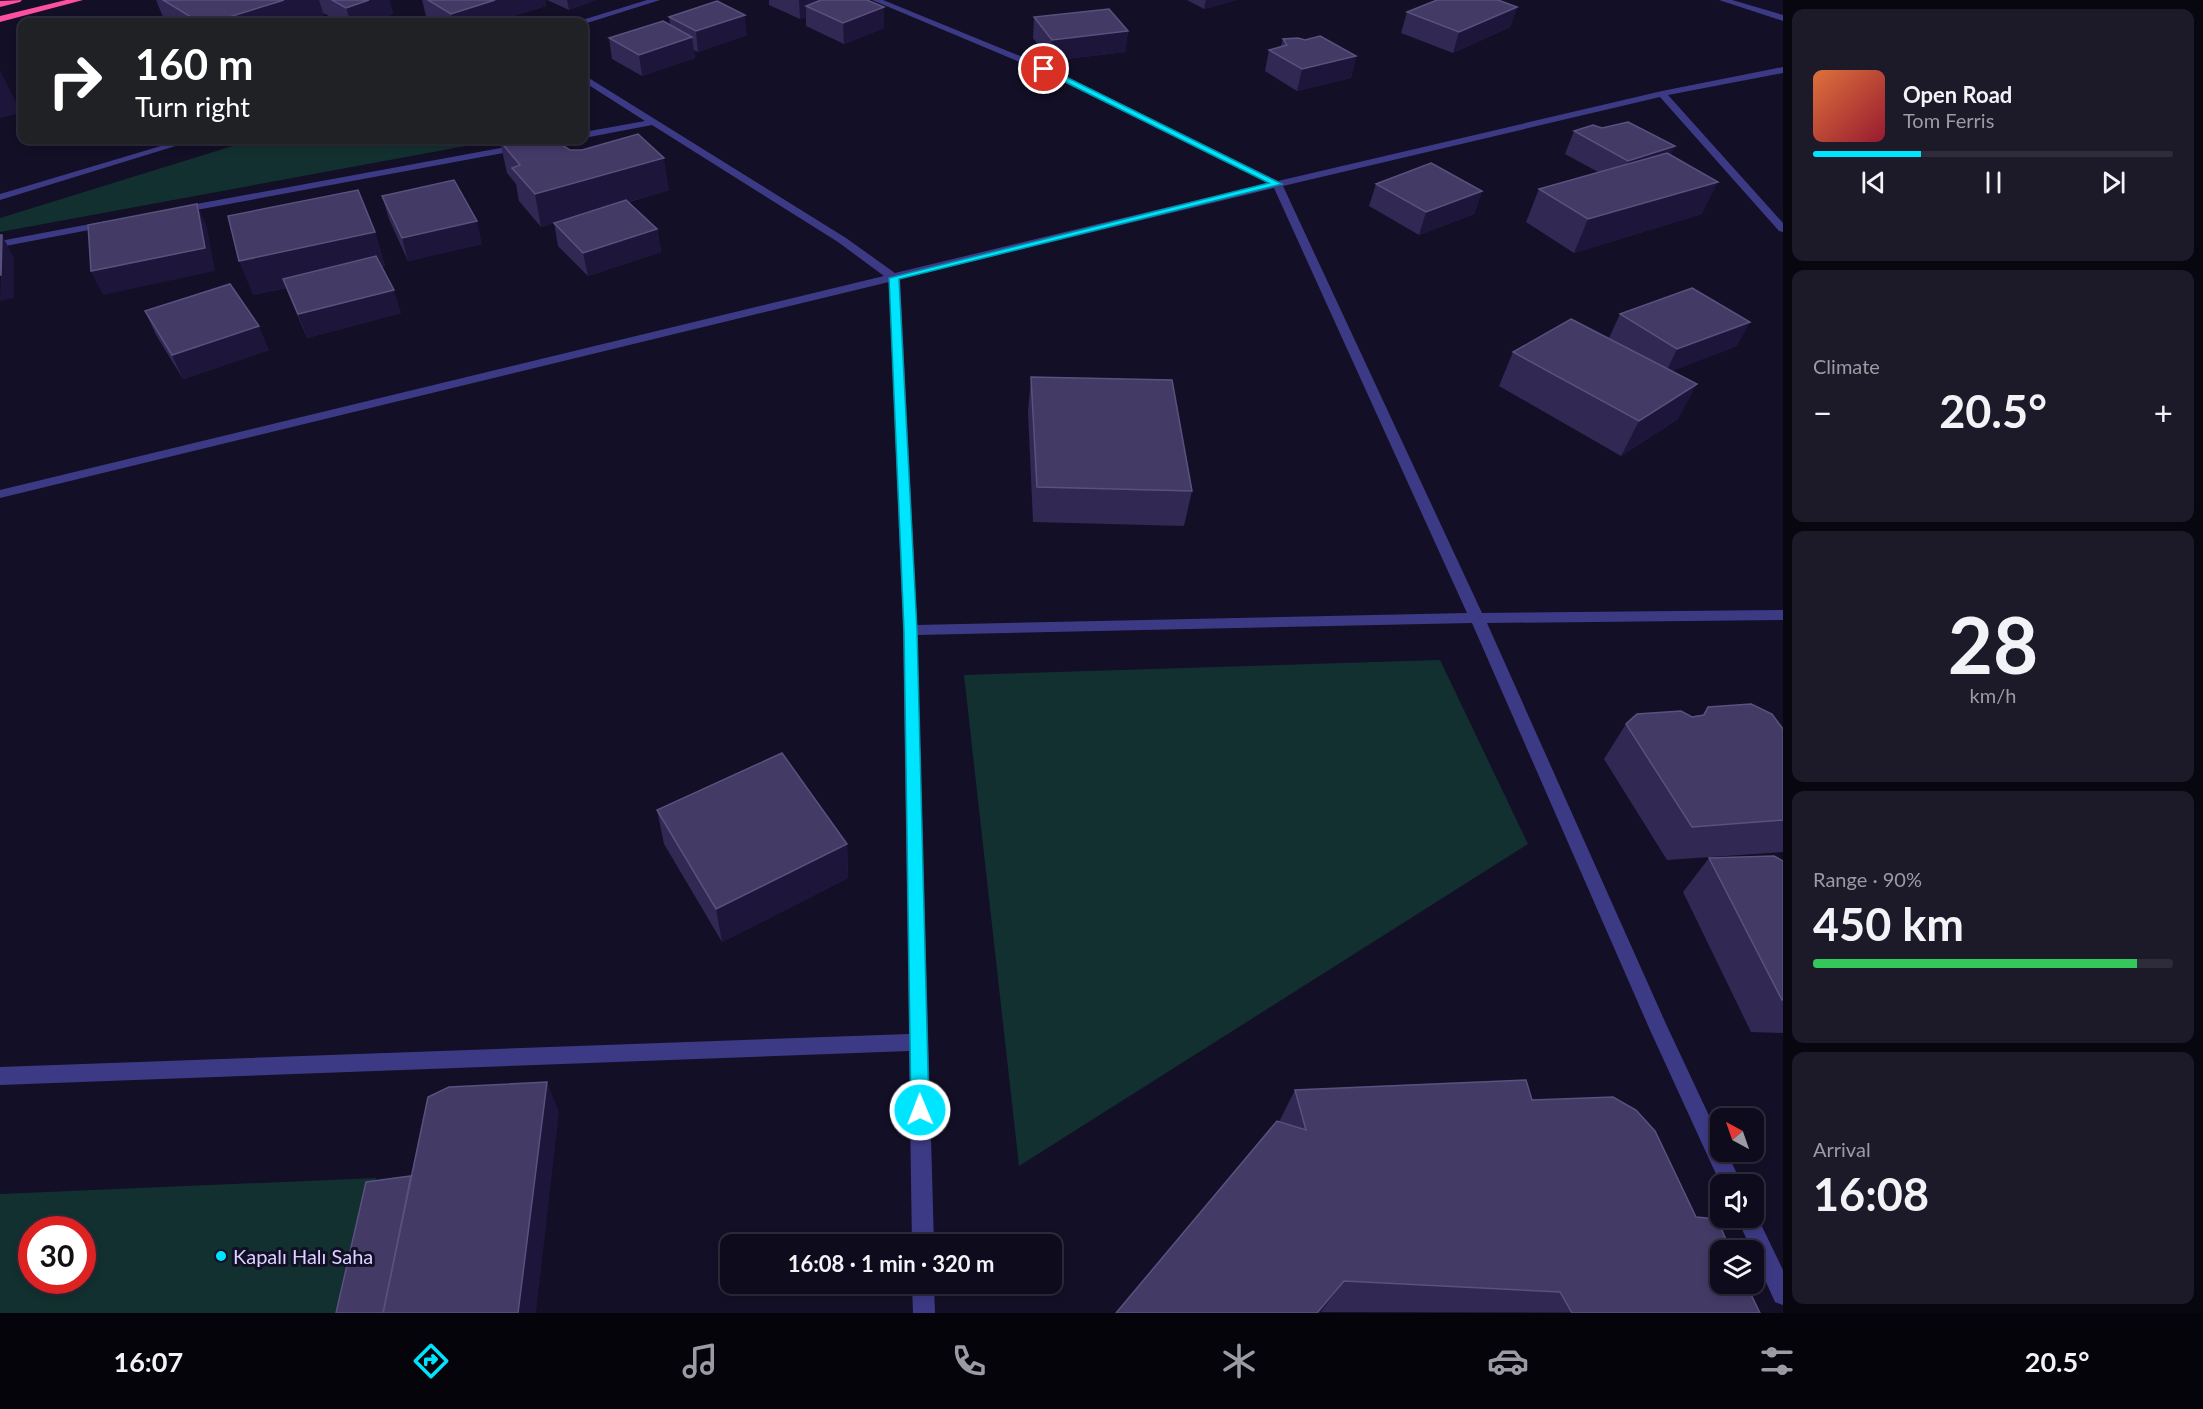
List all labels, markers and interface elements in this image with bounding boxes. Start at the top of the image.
text: 160 m [135,39,253,89]
icon: right [36,42,114,120]
pin [1018,43,1069,94]
icon: arrive [1027,52,1060,85]
text: Open Road [1903,81,2012,108]
text: Turn right [135,90,250,123]
text: Tom Ferris [1903,108,1994,132]
icon: previous [1857,166,1890,199]
icon: pause [1977,166,2010,199]
icon: next [2097,166,2130,199]
text: Climate [1813,354,1880,378]
text: 20.5° [1939,384,2047,438]
text: − [1813,392,1832,432]
text: + [2154,392,2173,432]
text: 28 [1948,597,2038,691]
text: km/h [1970,683,2016,707]
text: Range · 90% [1813,867,1922,891]
text: 450 km [1813,897,1964,951]
position arrow [888,1078,952,1142]
north arrow [1710,1108,1764,1162]
map controls [1710,1108,1764,1294]
text: Arrival [1813,1137,1871,1161]
text: 16:08 [1813,1167,1929,1221]
button: sound [1710,1174,1764,1228]
speed limit sign: 30 [18,1216,96,1294]
button: layers [1710,1240,1764,1294]
place label: Kapalı Halı Saha [233,1244,373,1268]
marker: Kapalı Halı Saha [214,1249,228,1263]
text: 16:08 · 1 min · 320 m [788,1250,994,1277]
icon: directions [410,1340,452,1382]
icon: music [679,1340,721,1382]
icon: phone [948,1340,990,1382]
icon: climate [1218,1340,1260,1382]
icon: car [1487,1340,1529,1382]
icon: filters [1756,1340,1798,1382]
text: 16:07 [114,1345,183,1378]
text: 20.5° [2025,1345,2089,1378]

